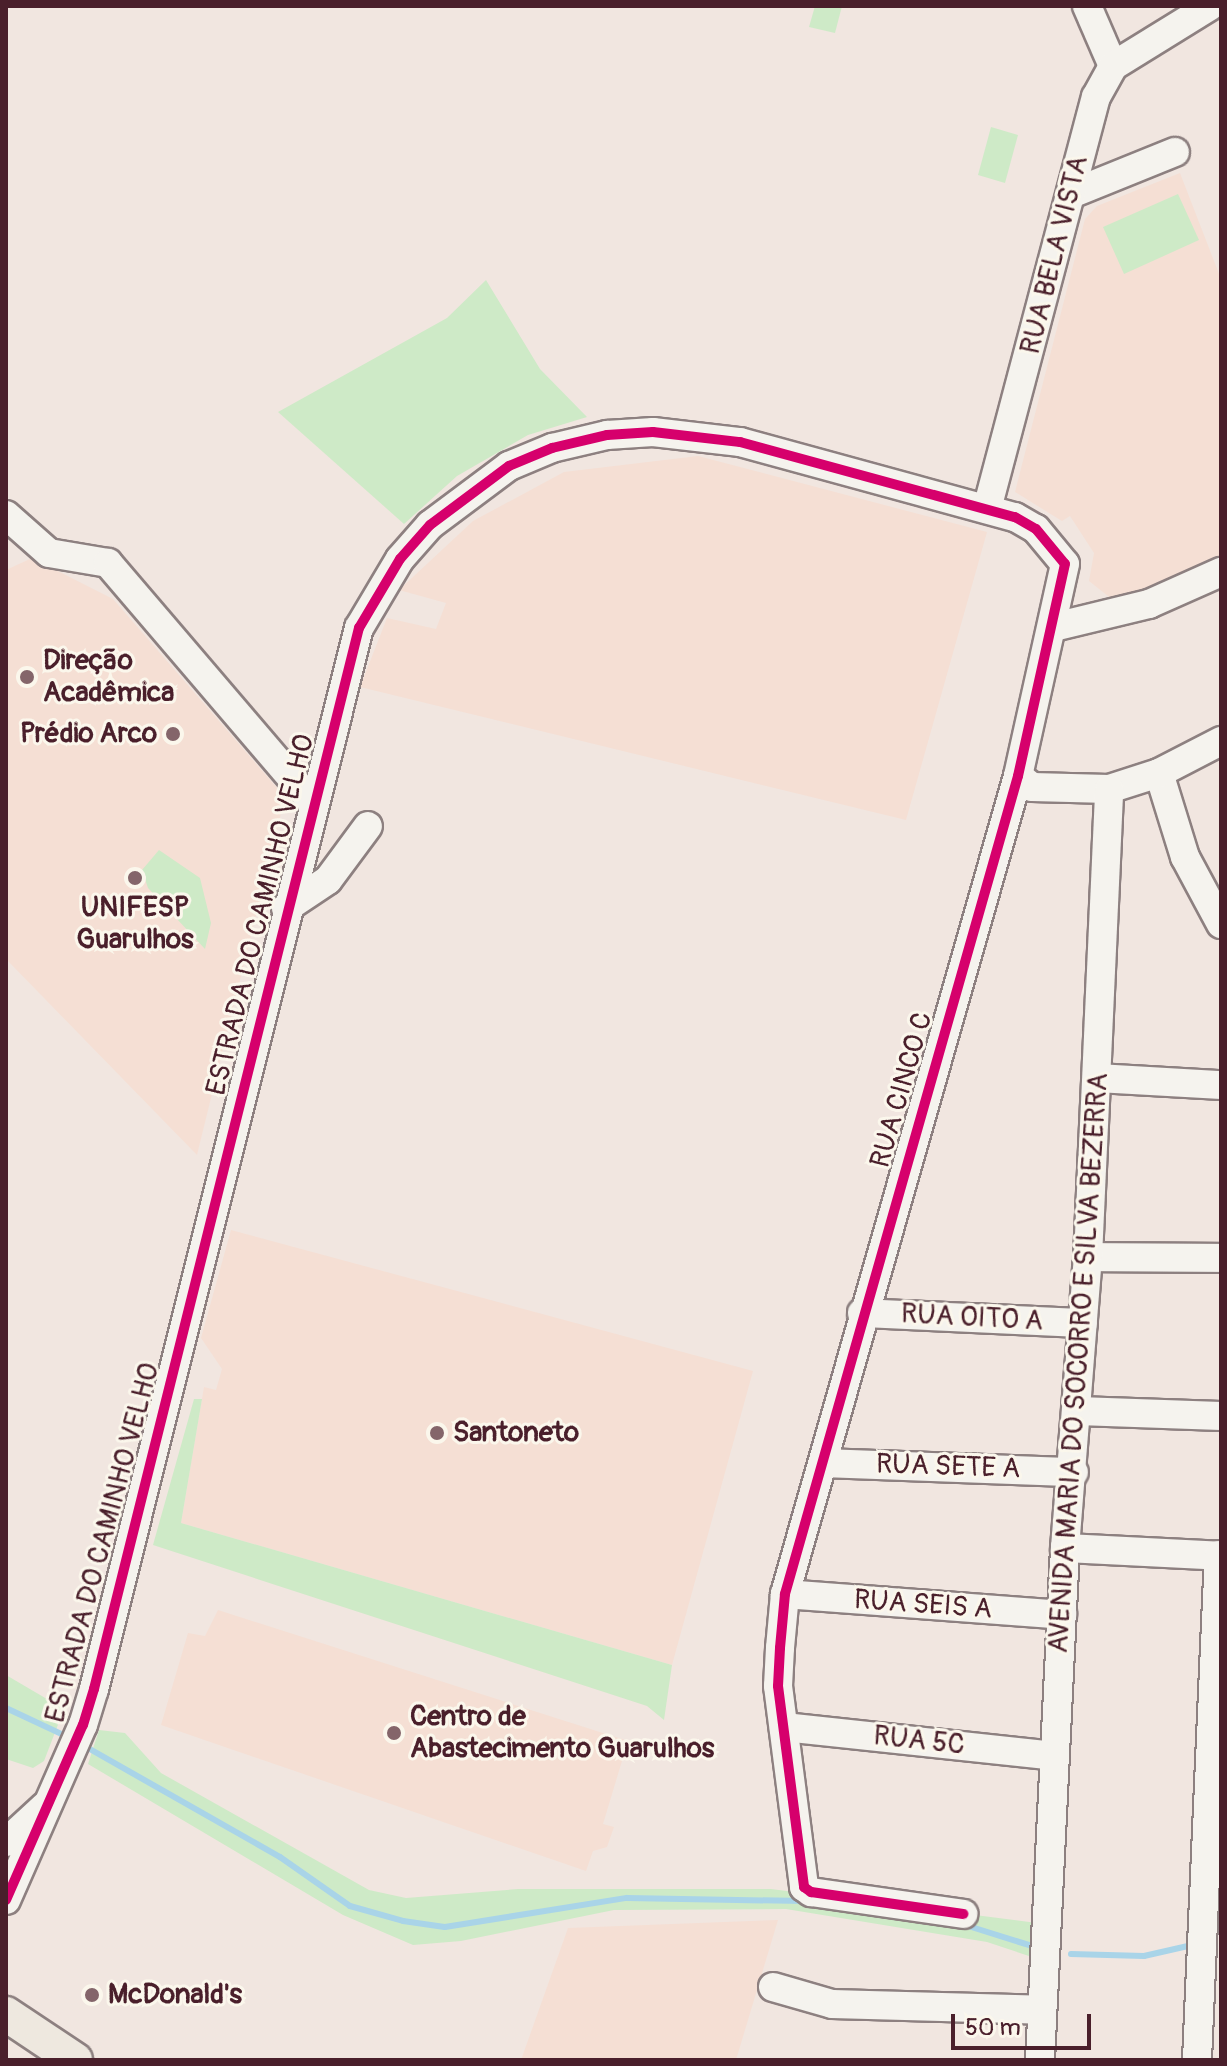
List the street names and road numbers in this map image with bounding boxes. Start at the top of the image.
street label: RUA BELA VISTA [1014,152,1096,358]
street label: ESTRADA DO CAMINHO VELHO [200,731,322,1099]
street label: RUA CINCO C [864,1008,940,1172]
street label: AVENIDA MARIA DO SOCORRO E SILVA BEZERRA [1042,1072,1116,1654]
street label: RUA OITO A [900,1298,1044,1338]
street label: ESTRADA DO CAMINHO VELHO [39,1360,167,1726]
street label: RUA SETE A [875,1448,1021,1486]
street label: RUA SEIS A [853,1583,993,1627]
street label: RUA 5C [872,1720,966,1762]

